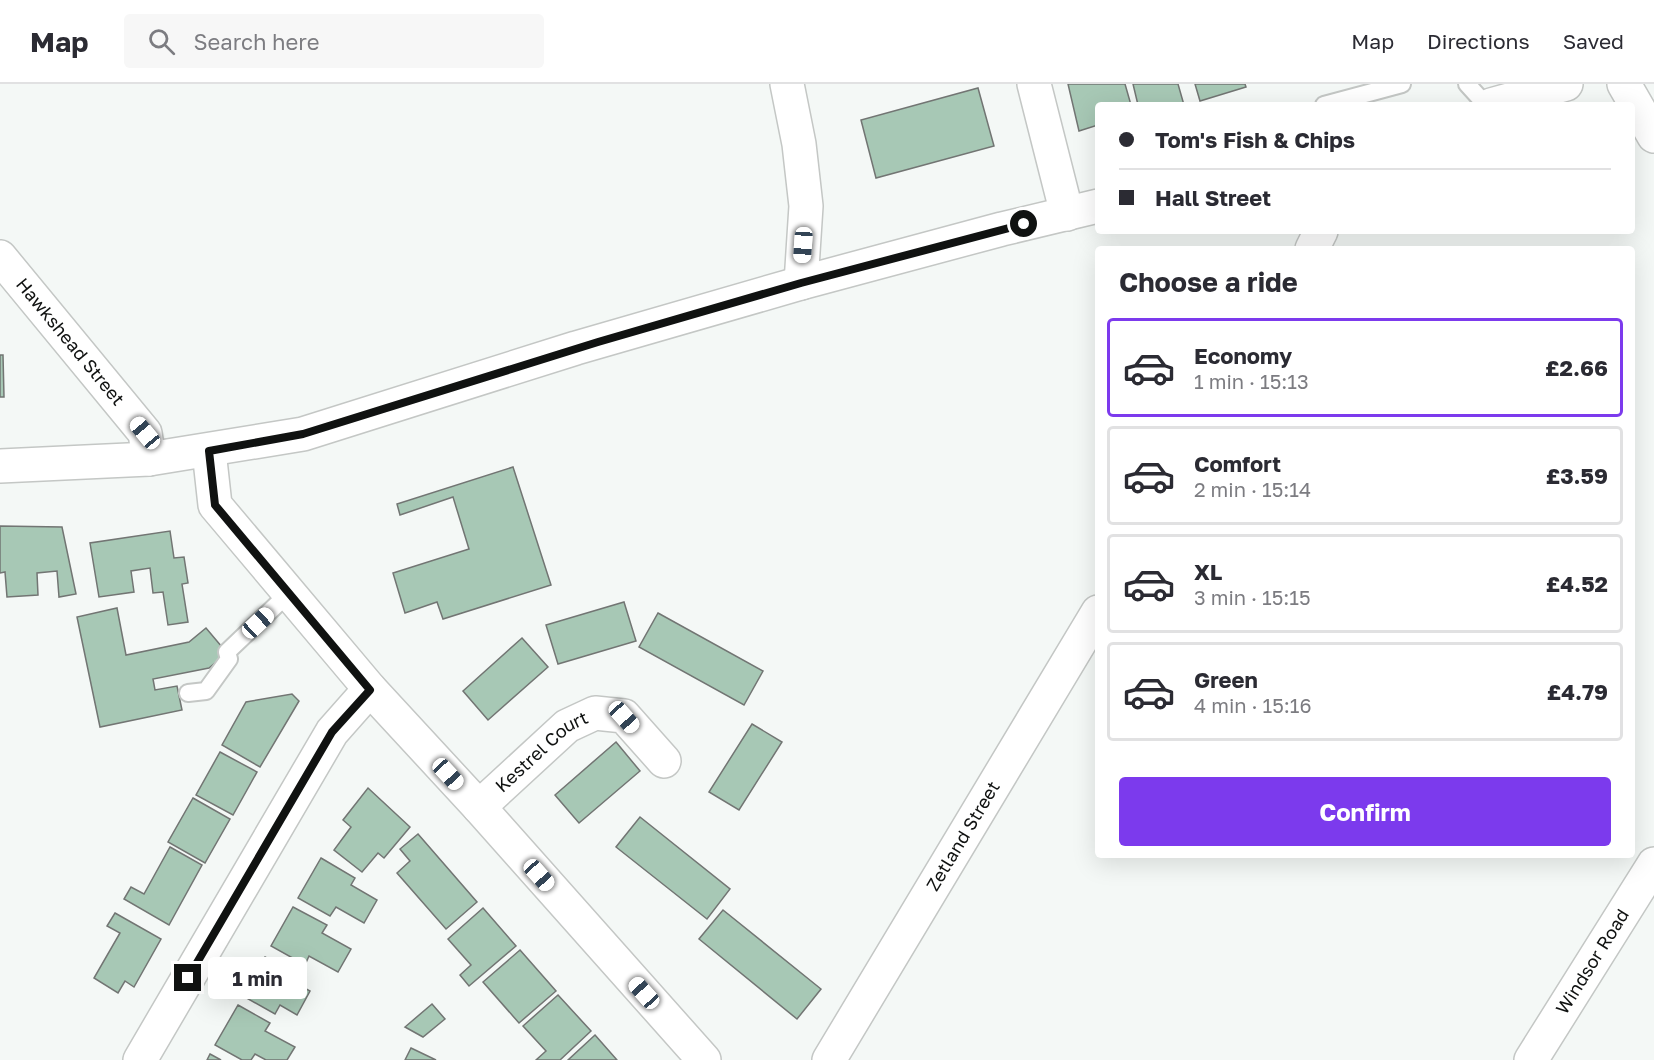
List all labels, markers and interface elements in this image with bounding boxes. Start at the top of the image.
search box [124,14,544,68]
text: Map [30,25,88,58]
icon: search [145,25,178,58]
text: Search here [193,28,319,55]
text: Map [1351,28,1394,54]
text: Directions [1427,28,1530,54]
text: Saved [1563,28,1624,54]
text: Tom's Fish & Chips [1155,126,1355,153]
text: Hall Street [1155,184,1271,211]
route start [1010,210,1037,237]
car [793,226,813,264]
text: Choose a ride [1119,266,1298,298]
street label: Hawkshead Street [12,273,130,409]
icon: car [1122,341,1176,395]
text: Economy [1194,342,1292,369]
text: £2.66 [1545,354,1608,381]
text: 1 min · 15:13 [1194,369,1309,393]
car [127,413,163,453]
icon: car [1122,449,1176,503]
text: Comfort [1194,450,1281,477]
text: £3.59 [1546,462,1608,489]
text: 2 min · 15:14 [1194,477,1311,501]
icon: car [1122,557,1176,611]
text: XL [1194,558,1222,585]
text: £4.52 [1546,570,1608,597]
text: 3 min · 15:15 [1194,585,1311,609]
car [239,604,277,642]
icon: car [1122,665,1176,719]
text: Green [1194,666,1258,693]
text: £4.79 [1547,678,1608,705]
text: 4 min · 15:16 [1194,693,1312,717]
car [605,698,643,736]
street label: Kestrel Court [490,706,591,797]
car [429,755,467,793]
street label: Zetland Street [921,777,1004,895]
button: Confirm [1119,777,1611,846]
car [520,856,558,894]
street label: Windsor Road [1551,904,1633,1018]
callout: 1 min [209,957,308,999]
route end [174,964,201,991]
text: 1 min [232,966,283,990]
car [625,974,663,1012]

